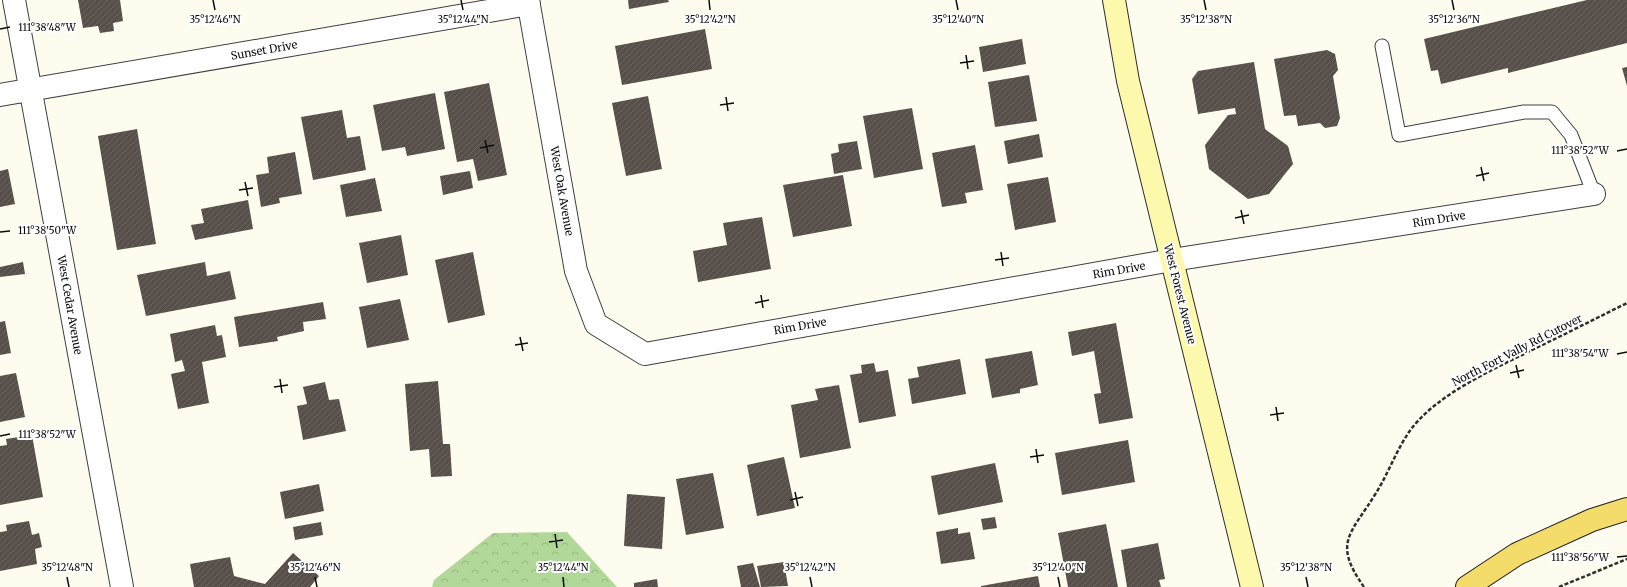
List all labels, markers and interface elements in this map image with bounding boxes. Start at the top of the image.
text: 35°12'46"N [189,13,241,26]
text: 35°12'44"N [437,13,489,26]
text: 35°12'42"N [684,13,736,26]
text: 35°12'40"N [932,13,984,26]
text: 35°12'38"N [1180,13,1232,26]
text: 35°12'36"N [1428,13,1480,26]
text: 111°38'48"W [18,21,77,34]
street label: Sunset Drive [230,37,299,63]
street label: West Oak Avenue [547,144,577,237]
text: 111°38'52"W [1551,144,1610,157]
street label: Rim Drive [1412,208,1467,230]
text: 111°38'50"W [18,224,77,237]
street label: West Forest Avenue [1161,242,1199,346]
street label: West Cedar Avenue [54,253,86,356]
street label: Rim Drive [1092,258,1147,282]
street label: North Fort Vally Rd Cutover [1449,311,1585,389]
street label: Rim Drive [773,314,828,338]
text: 111°38'54"W [1552,347,1610,360]
text: 111°38'52"W [18,428,77,441]
text: 111°38'56"W [1551,551,1610,564]
text: 35°12'48"N [41,561,93,574]
text: 35°12'46"N [289,561,341,574]
text: 35°12'44"N [537,561,589,574]
text: 35°12'42"N [784,561,836,574]
text: 35°12'40"N [1032,561,1084,574]
text: 35°12'38"N [1280,561,1332,574]

